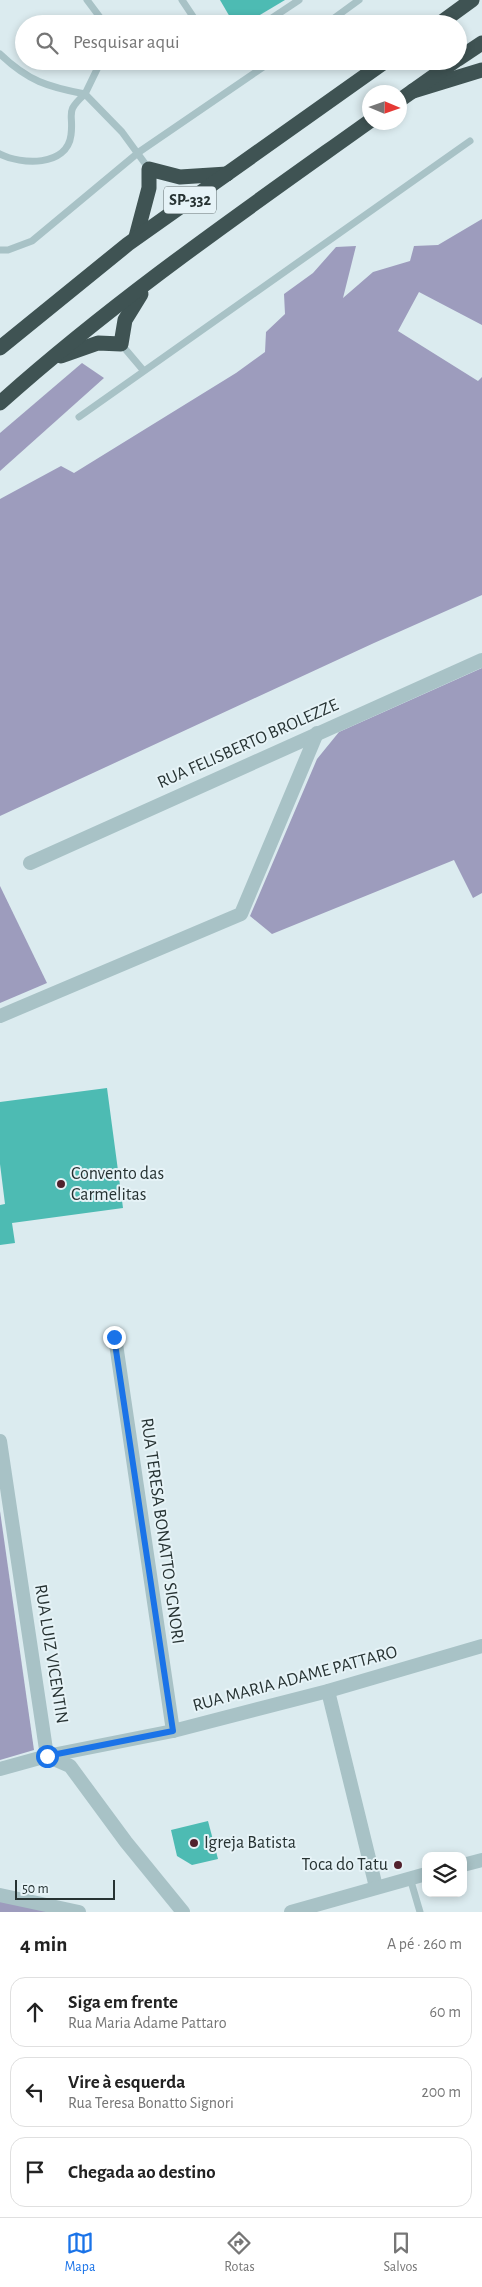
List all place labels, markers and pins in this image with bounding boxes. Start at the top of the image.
place label: Convento das Carmelitas [71,1165,164,1204]
marker: Convento das Carmelitas [55,1178,67,1190]
place label: Igreja Batista [204,1834,296,1852]
marker: Igreja Batista [188,1837,200,1849]
place label: Toca do Tatu [301,1856,388,1874]
marker: Toca do Tatu [392,1859,404,1871]

